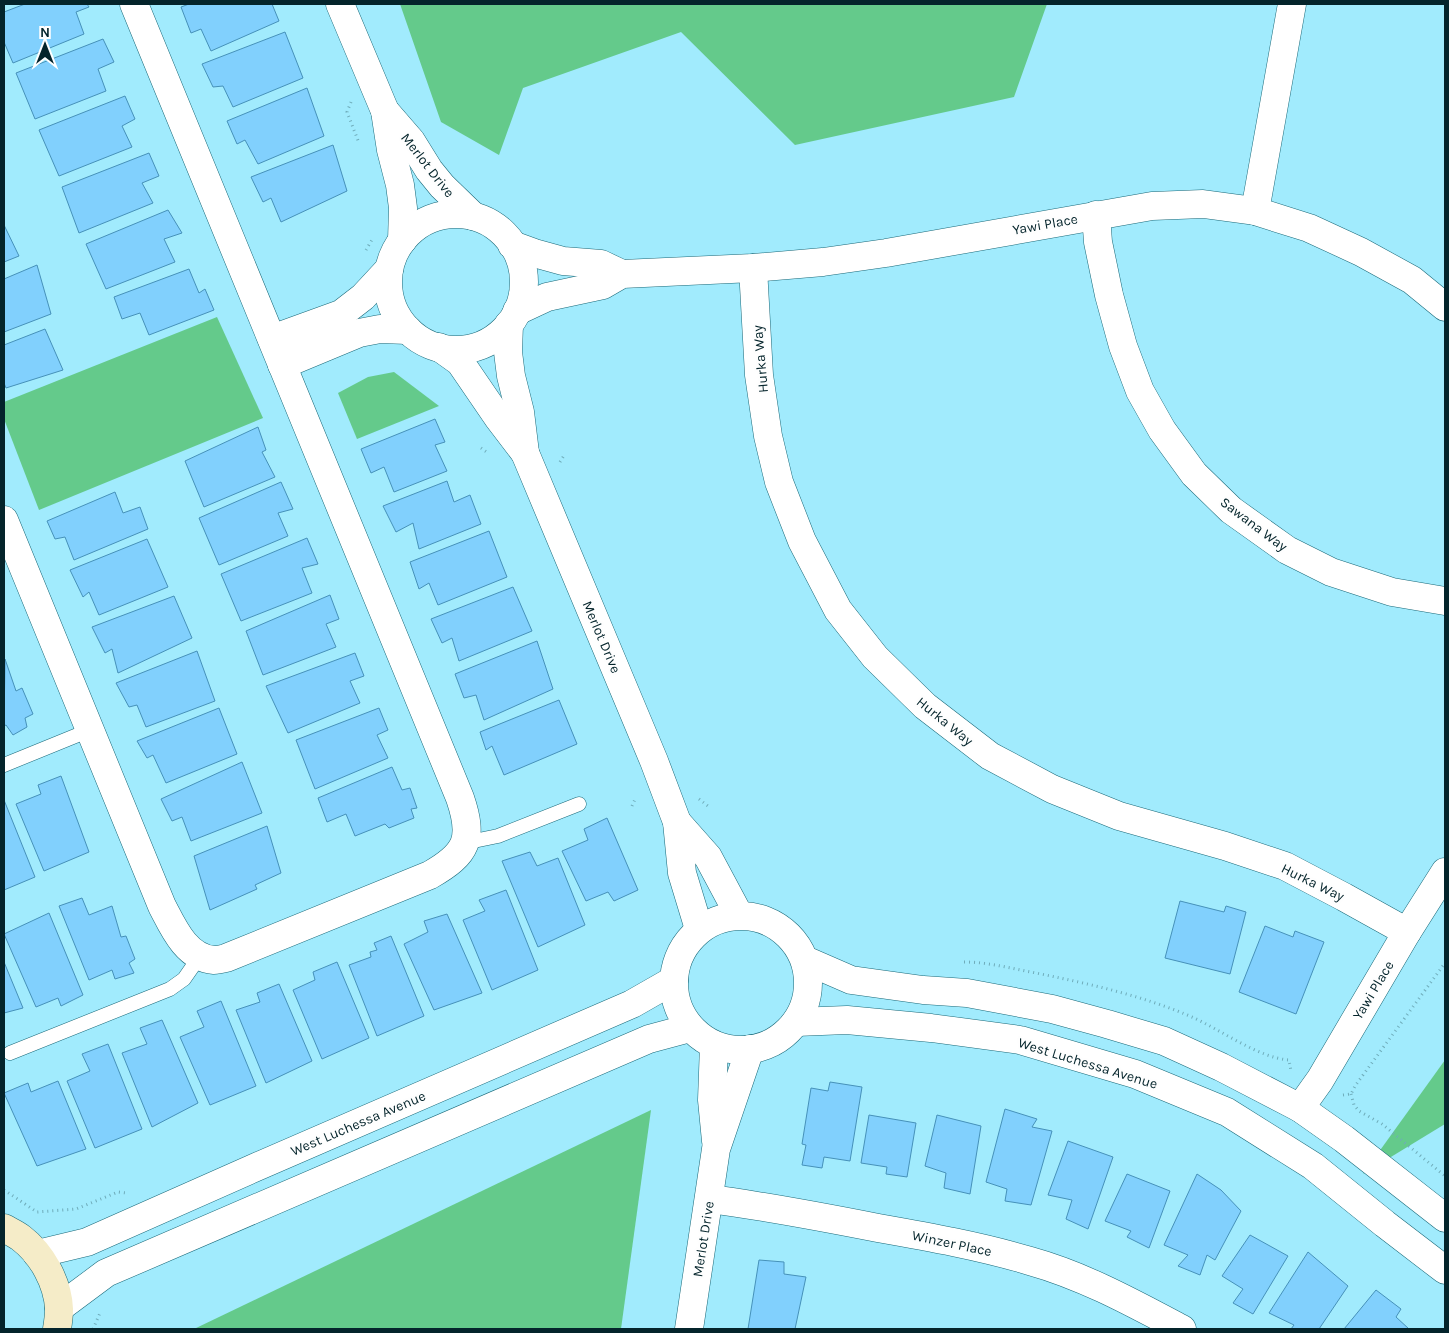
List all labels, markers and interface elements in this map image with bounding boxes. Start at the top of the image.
north arrow [20,20,70,70]
text: N [40,24,50,41]
street label: Merlot Drive [397,130,458,201]
street label: Yawi Place [1011,210,1079,239]
street label: Hurka Way [749,324,772,394]
street label: Sawana Way [1217,494,1291,555]
street label: Merlot Drive [579,598,624,676]
street label: Hurka Way [913,693,977,750]
street label: Hurka Way [1278,860,1348,905]
street label: Yawi Place [1349,958,1398,1023]
street label: West Luchessa Avenue [1016,1034,1160,1093]
street label: West Luchessa Avenue [288,1087,428,1160]
street label: Merlot Drive [689,1200,718,1278]
street label: Winzer Place [910,1227,993,1260]

